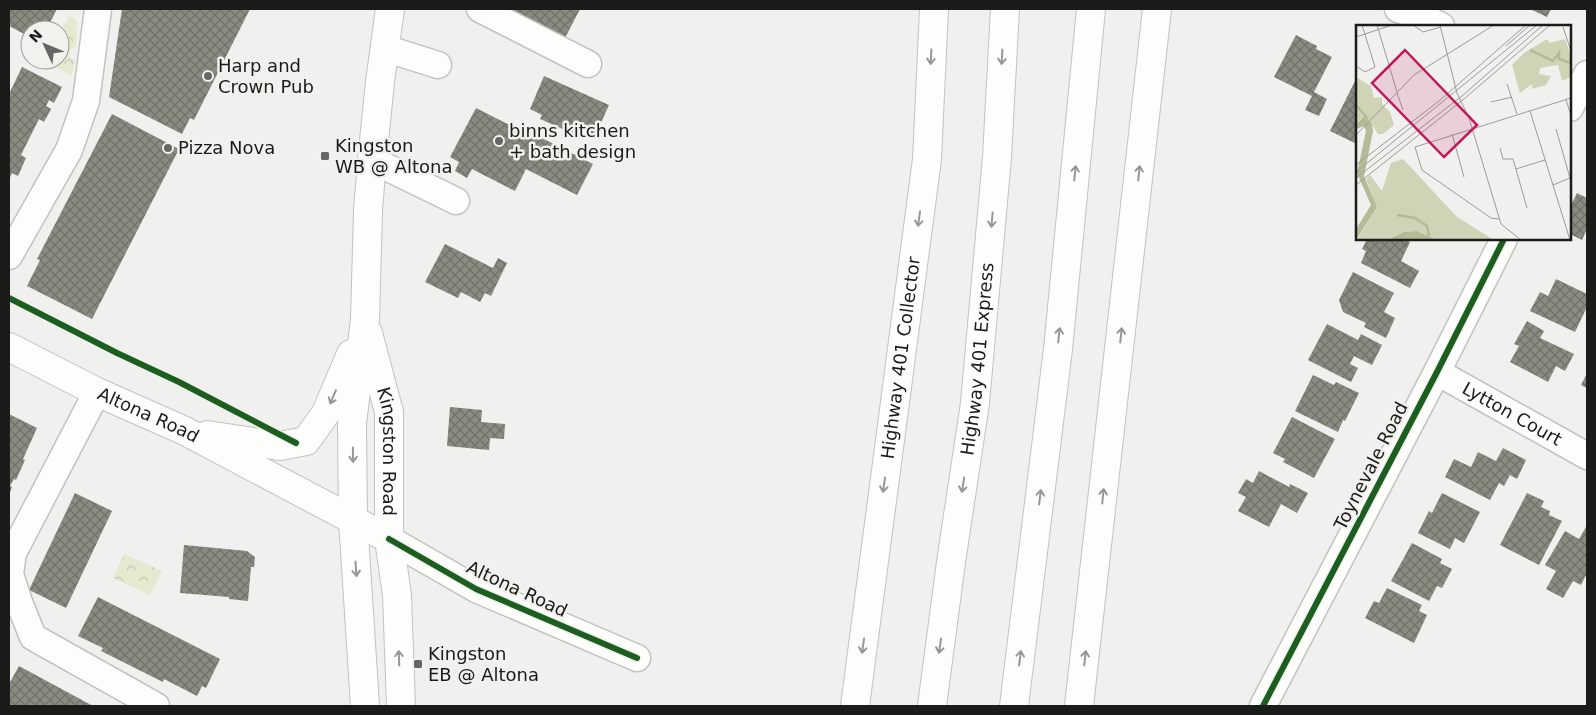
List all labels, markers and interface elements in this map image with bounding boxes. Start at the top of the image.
north arrow [20,20,70,70]
inset map [1356,25,1571,240]
text: N [26,26,45,46]
one-way arrow [927,49,936,65]
one-way arrow [998,49,1007,65]
place label: Harp and Crown Pub [218,55,314,97]
marker: Harp and Crown Pub [202,70,214,82]
place label: binns kitchen + bath design [509,120,636,162]
place label: Kingston WB @ Altona [335,135,452,177]
marker: binns kitchen + bath design [493,135,505,147]
place label: Pizza Nova [178,137,275,158]
marker: Pizza Nova [162,142,174,154]
marker: Kingston WB @ Altona [319,150,331,162]
one-way arrow [1070,166,1080,182]
one-way arrow [1134,166,1144,182]
one-way arrow [914,211,924,227]
one-way arrow [987,211,996,227]
street label: Highway 401 Collector [877,255,924,460]
street label: Highway 401 Express [956,262,998,457]
one-way arrow [1054,327,1064,343]
one-way arrow [1116,327,1126,343]
street label: Lytton Court [1459,377,1566,450]
street label: Altona Road [95,383,203,447]
street label: Kingston Road [373,385,400,516]
one-way arrow [327,389,337,404]
street label: Toynevale Road [1329,398,1412,534]
one-way arrow [348,447,357,463]
one-way arrow [879,476,889,492]
one-way arrow [957,477,967,493]
one-way arrow [1035,489,1045,505]
one-way arrow [1098,489,1108,505]
street label: Altona Road [464,556,571,621]
one-way arrow [351,560,361,576]
one-way arrow [857,637,867,653]
one-way arrow [934,638,944,654]
place label: Kingston EB @ Altona [428,643,539,685]
one-way arrow [394,650,404,666]
one-way arrow [1015,650,1025,666]
one-way arrow [1080,650,1090,666]
marker: Kingston EB @ Altona [412,658,424,670]

